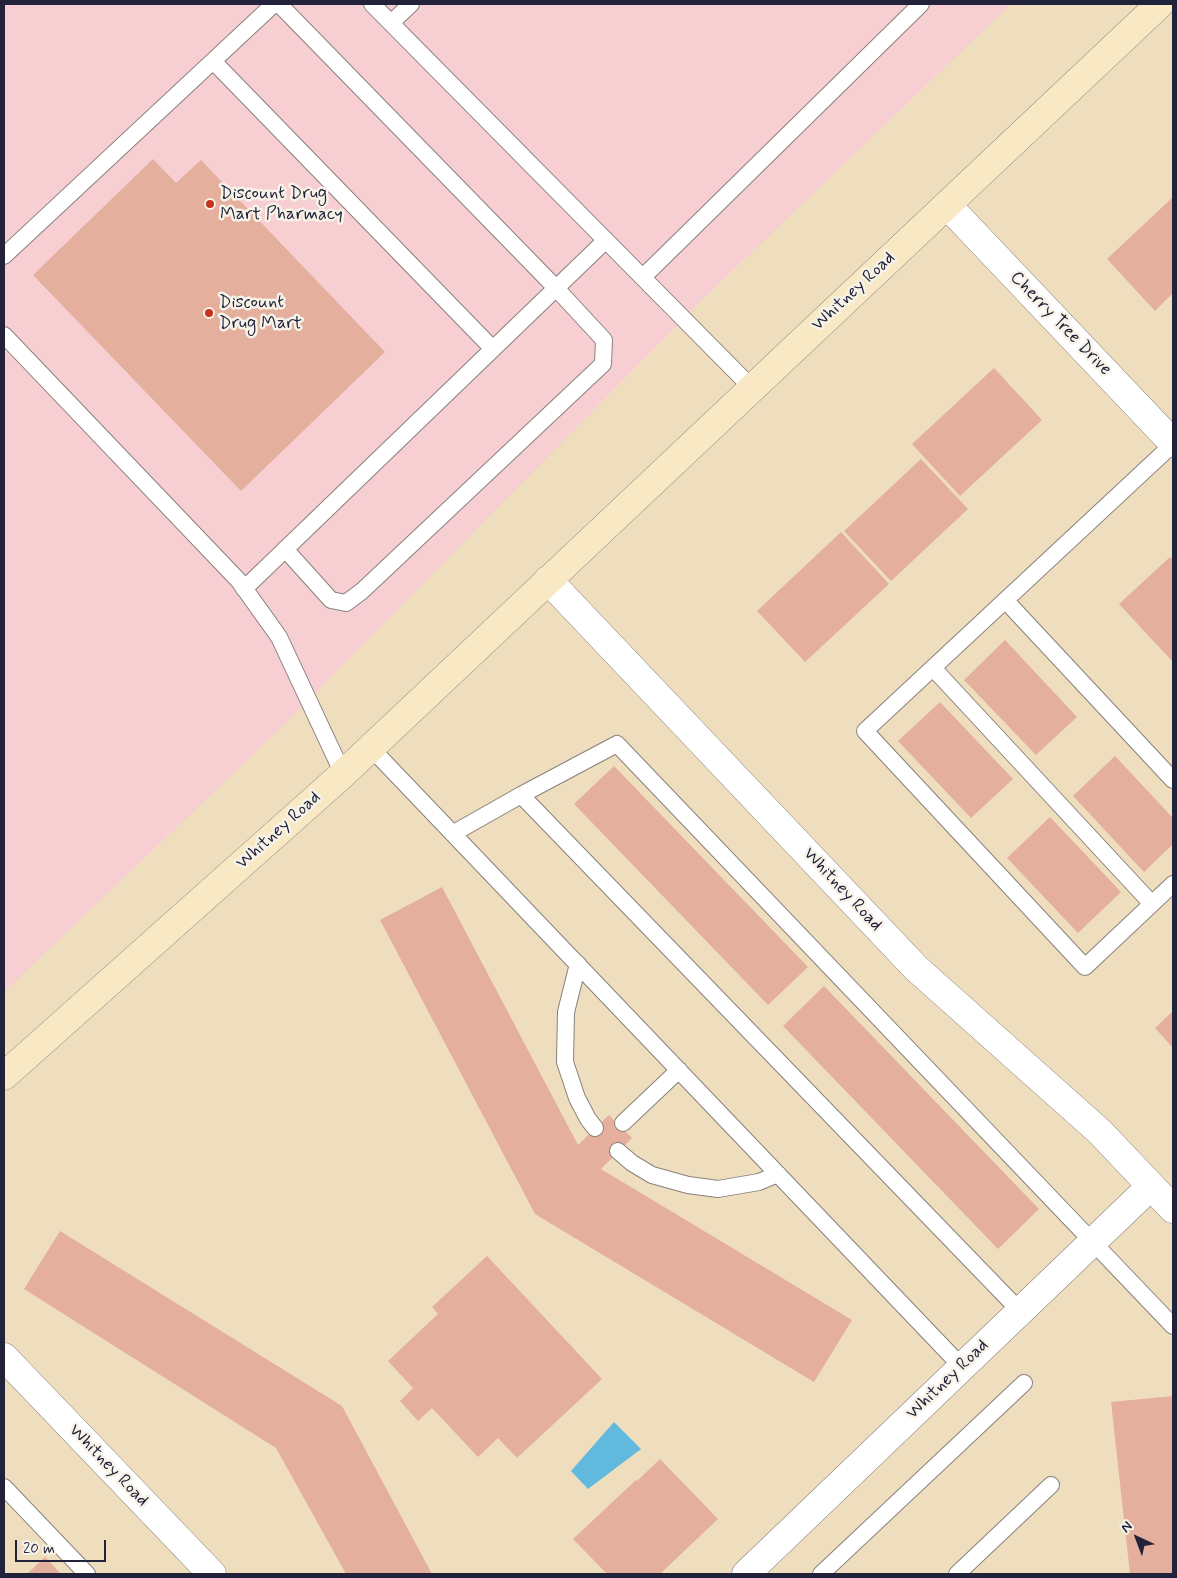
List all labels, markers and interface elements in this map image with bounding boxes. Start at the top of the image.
place label: Discount Drug Mart Pharmacy [220,183,343,225]
marker: Discount Drug Mart Pharmacy [204,198,216,210]
street label: Whitney Road [808,248,900,336]
street label: Cherry Tree Drive [1005,267,1115,381]
place label: Discount Drug Mart [219,292,302,334]
marker: Discount Drug Mart [203,307,215,319]
street label: Whitney Road [232,787,326,875]
street label: Whitney Road [798,844,886,936]
street label: Whitney Road [902,1335,994,1425]
street label: Whitney Road [63,1420,153,1512]
north arrow [1112,1513,1162,1563]
text: N [1117,1517,1136,1537]
scale bar [18,1530,109,1562]
text: 20 m [23,1539,55,1559]

